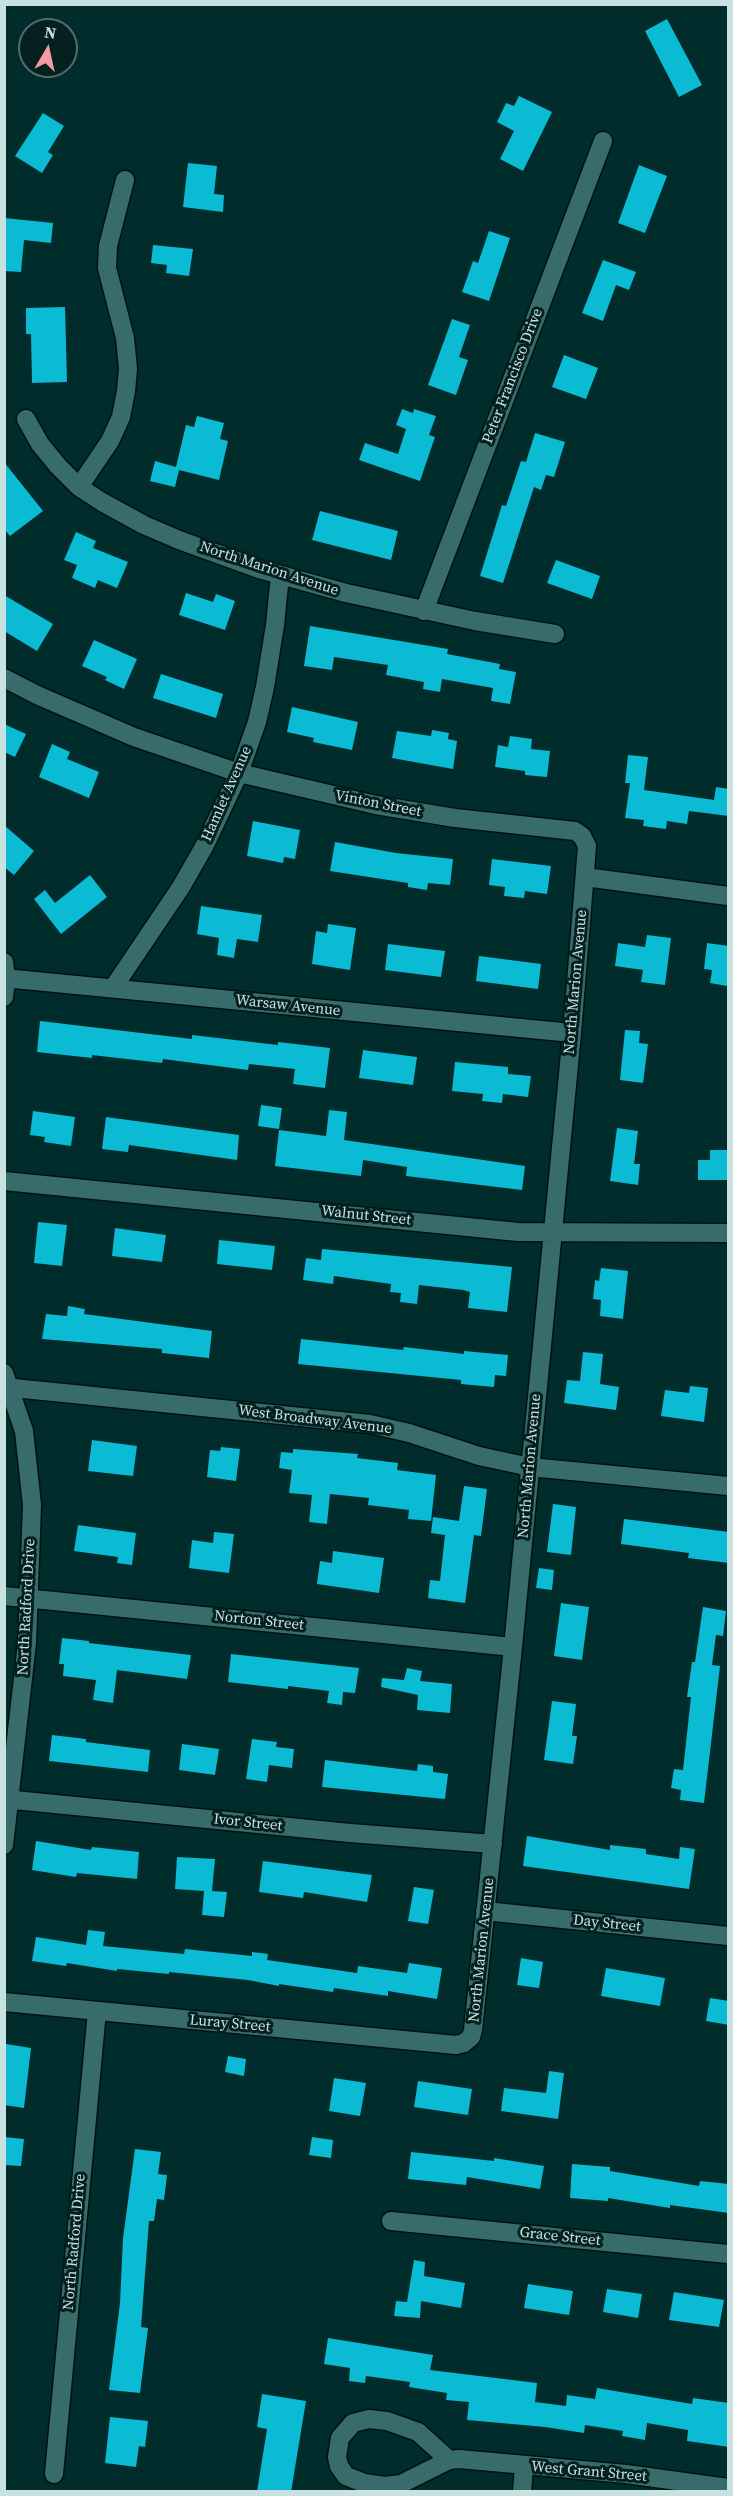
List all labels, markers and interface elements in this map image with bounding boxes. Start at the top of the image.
north arrow [18,18,78,78]
text: N [43,20,58,44]
street label: Peter Francisco Drive [479,306,547,446]
street label: North Marion Avenue [197,538,341,600]
street label: Hamlet Avenue [198,744,256,844]
street label: Vinton Street [333,787,423,821]
street label: North Marion Avenue [561,909,591,1055]
street label: Warsaw Avenue [235,992,341,1020]
street label: Walnut Street [320,1202,412,1230]
street label: North Marion Avenue [515,1393,545,1539]
street label: West Broadway Avenue [237,1402,393,1438]
street label: North Radford Drive [14,1538,40,1676]
street label: Norton Street [213,1607,305,1635]
street label: Ivor Street [213,1810,283,1836]
street label: North Marion Avenue [465,1877,499,2023]
street label: Day Street [572,1911,642,1937]
street label: Luray Street [189,2012,271,2036]
street label: North Radford Drive [60,2173,90,2311]
street label: Grace Street [519,2224,601,2250]
street label: West Grant Street [530,2458,648,2486]

